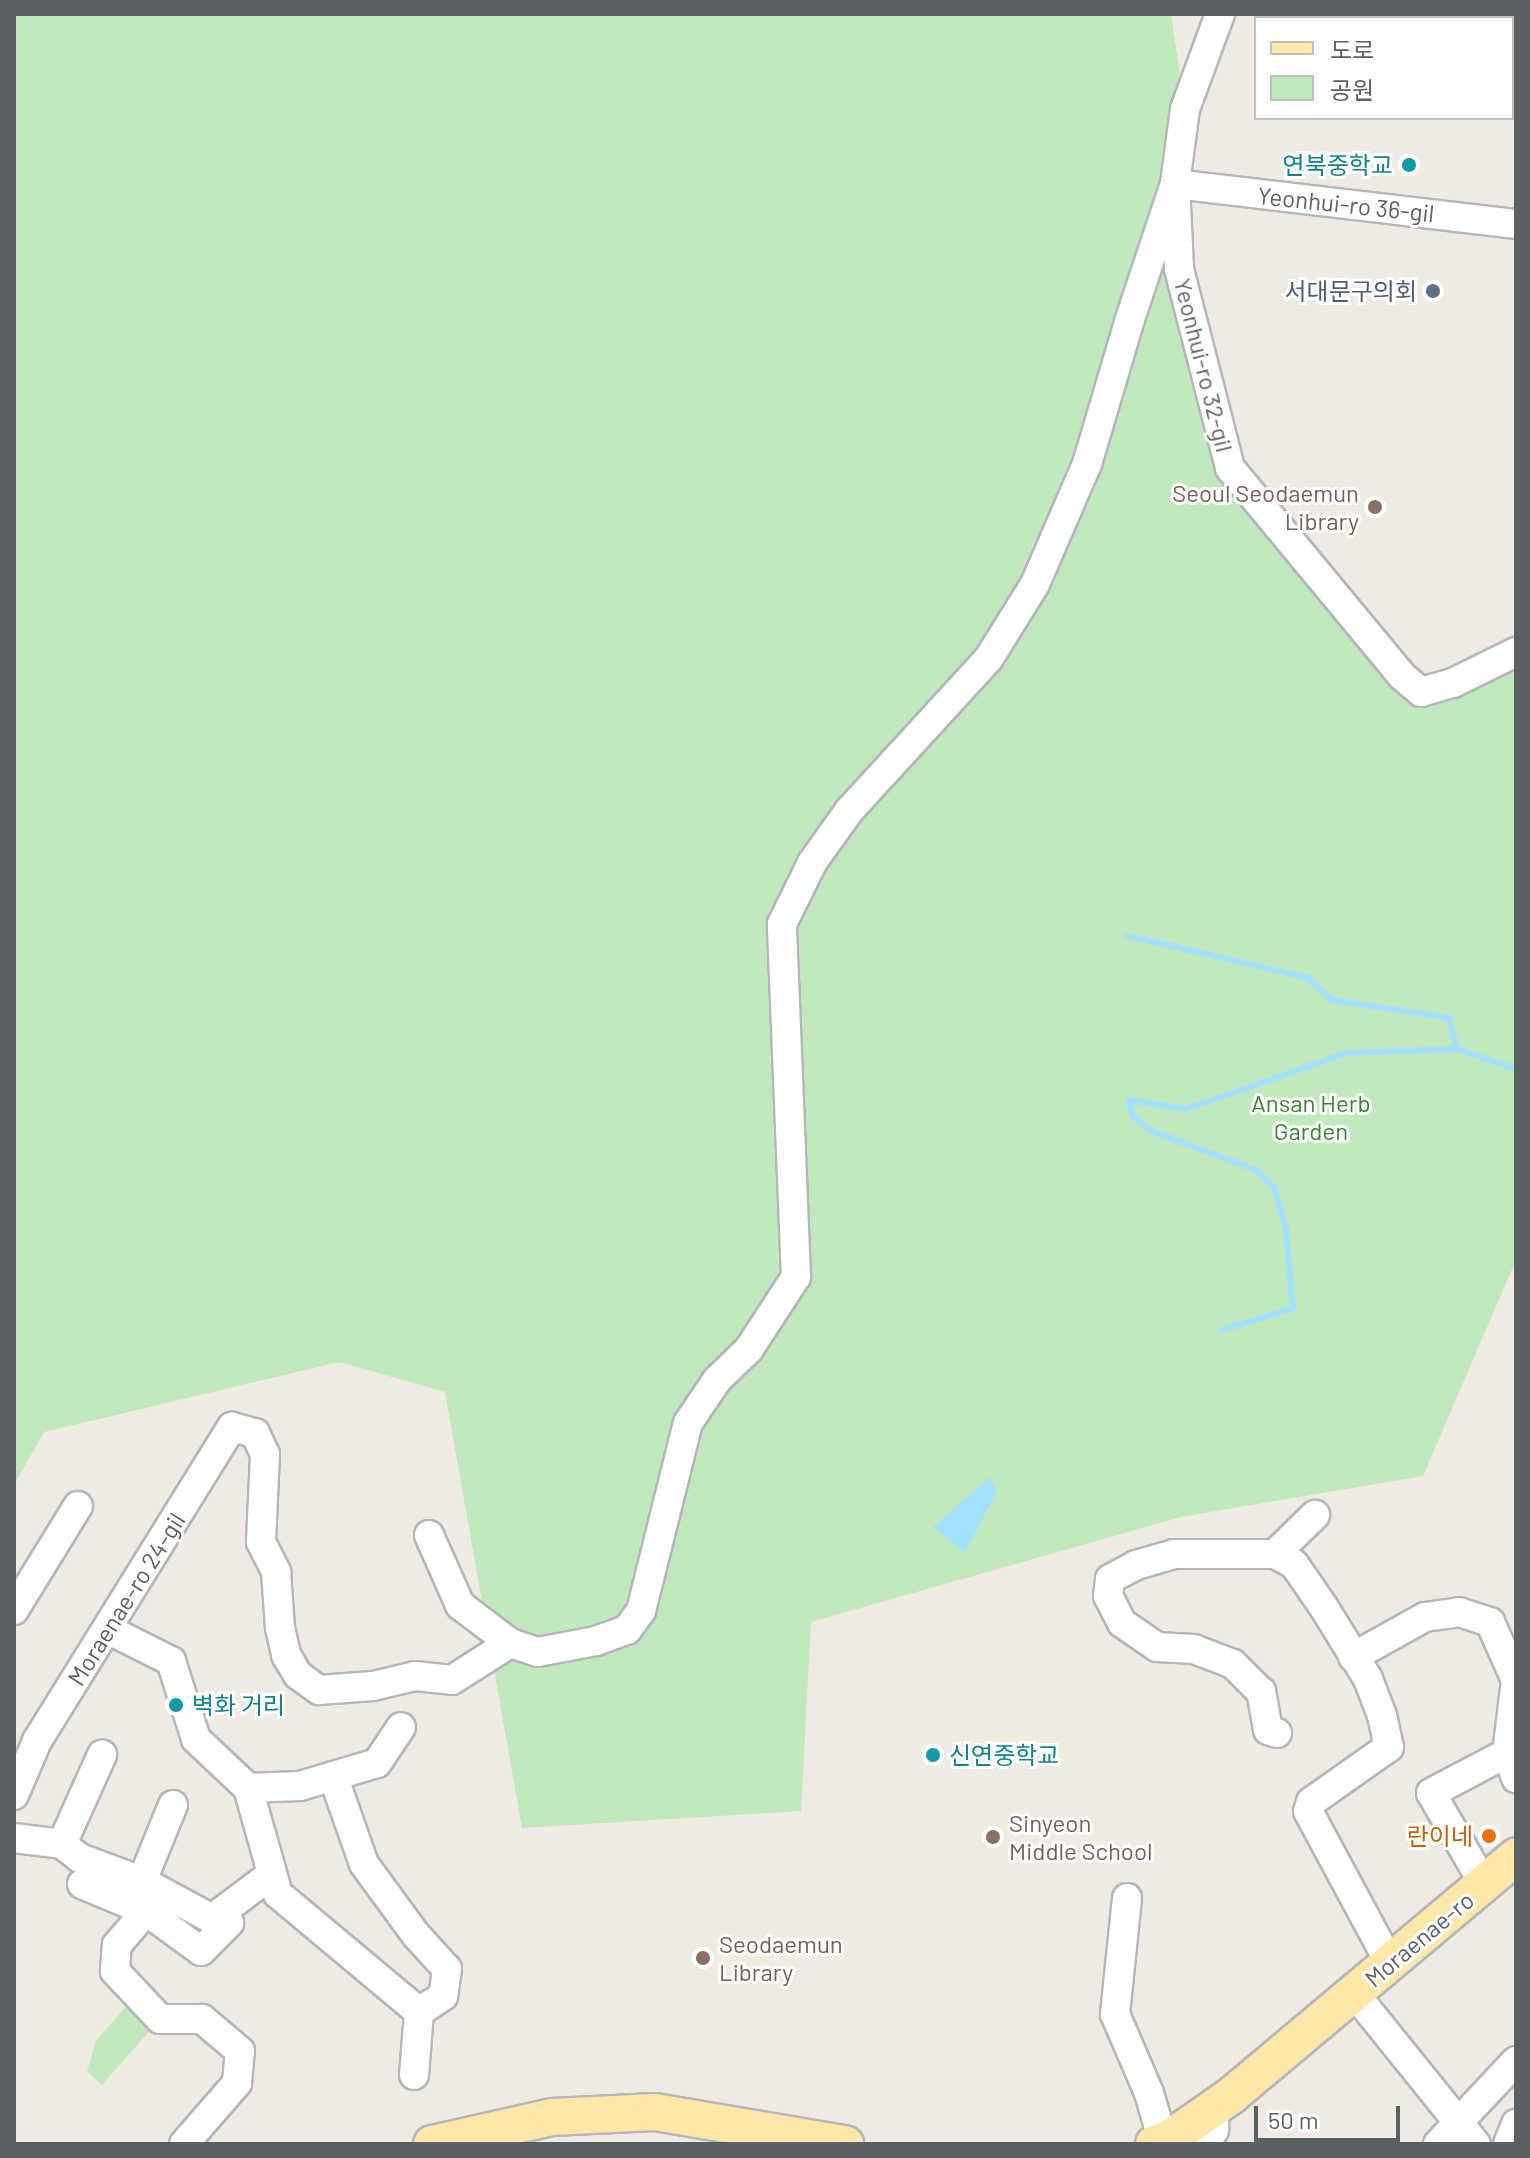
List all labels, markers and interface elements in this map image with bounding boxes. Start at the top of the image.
legend [1254,16,1514,120]
text: 도로 [1330,35,1374,64]
text: 공원 [1330,75,1374,104]
place label: 연북중학교 [1283,151,1393,179]
marker: 연북중학교 [1400,156,1418,174]
street label: Yeonhui-ro 36-gil [1256,180,1436,228]
street label: Yeonhui-ro 32-gil [1169,275,1239,455]
place label: 서대문구의회 [1285,277,1417,305]
marker: 서대문구의회 [1424,282,1442,300]
place label: Seoul Seodaemun Library [1172,479,1359,535]
marker: Seoul Seodaemun Library [1366,498,1384,516]
park label: Ansan Herb Garden [1251,1089,1371,1145]
street label: Moraenae-ro 24-gil [61,1507,191,1691]
place label: 벽화 거리 [192,1691,285,1719]
marker: 벽화 거리 [167,1696,185,1714]
place label: 신연중학교 [949,1741,1059,1769]
marker: 신연중학교 [924,1746,942,1764]
place label: Sinyeon Middle School [1009,1809,1153,1865]
place label: 란이네 [1407,1822,1473,1850]
marker: 란이네 [1480,1827,1498,1845]
marker: Sinyeon Middle School [984,1828,1002,1846]
street label: Moraenae-ro [1359,1885,1479,1993]
place label: Seodaemun Library [719,1930,843,1986]
marker: Seodaemun Library [694,1949,712,1967]
scale bar [1258,2090,1404,2140]
text: 50 m [1268,2105,1319,2134]

